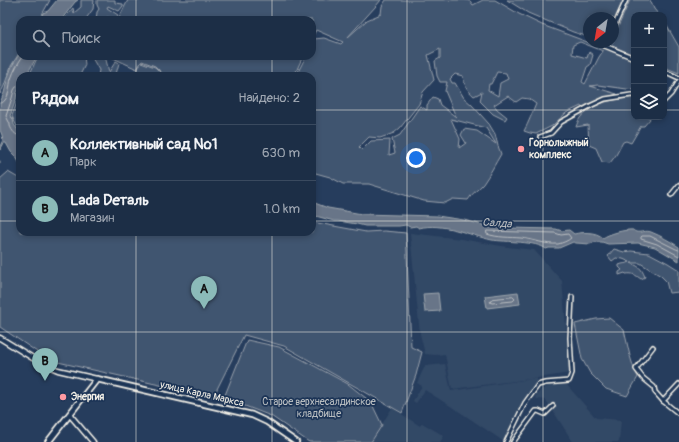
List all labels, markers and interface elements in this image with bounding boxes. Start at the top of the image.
north arrow [583,12,619,48]
map controls [631,12,667,120]
button: + [631,12,667,48]
search box [16,16,316,60]
icon: search [30,27,52,49]
text: Поиск [62,29,101,48]
button: − [631,48,667,84]
button: layers [631,84,667,120]
text: Рядом [32,88,79,109]
text: Найдено: 2 [238,90,300,106]
text: Коллективный сад №1 [70,135,218,154]
place label: Горнолыжный комплекс [529,137,589,161]
marker: Горнолыжный комплекс [516,144,526,154]
text: A [41,145,49,161]
text: 630 m [262,145,300,161]
your location [406,148,426,168]
text: Парк [70,154,97,170]
text: Lada Dеталь [70,191,149,210]
text: B [41,201,49,217]
text: 1.0 km [263,201,300,217]
text: Магазин [70,210,114,226]
water label: Салда [482,215,513,231]
pin: A [191,276,217,309]
pin: B [32,348,58,381]
street label: улица Карла Маркса [158,378,245,410]
place label: Энергия [71,391,104,403]
marker: Энергия [58,392,68,402]
park label: Старое верхнесалдинское кладбище [262,396,376,420]

